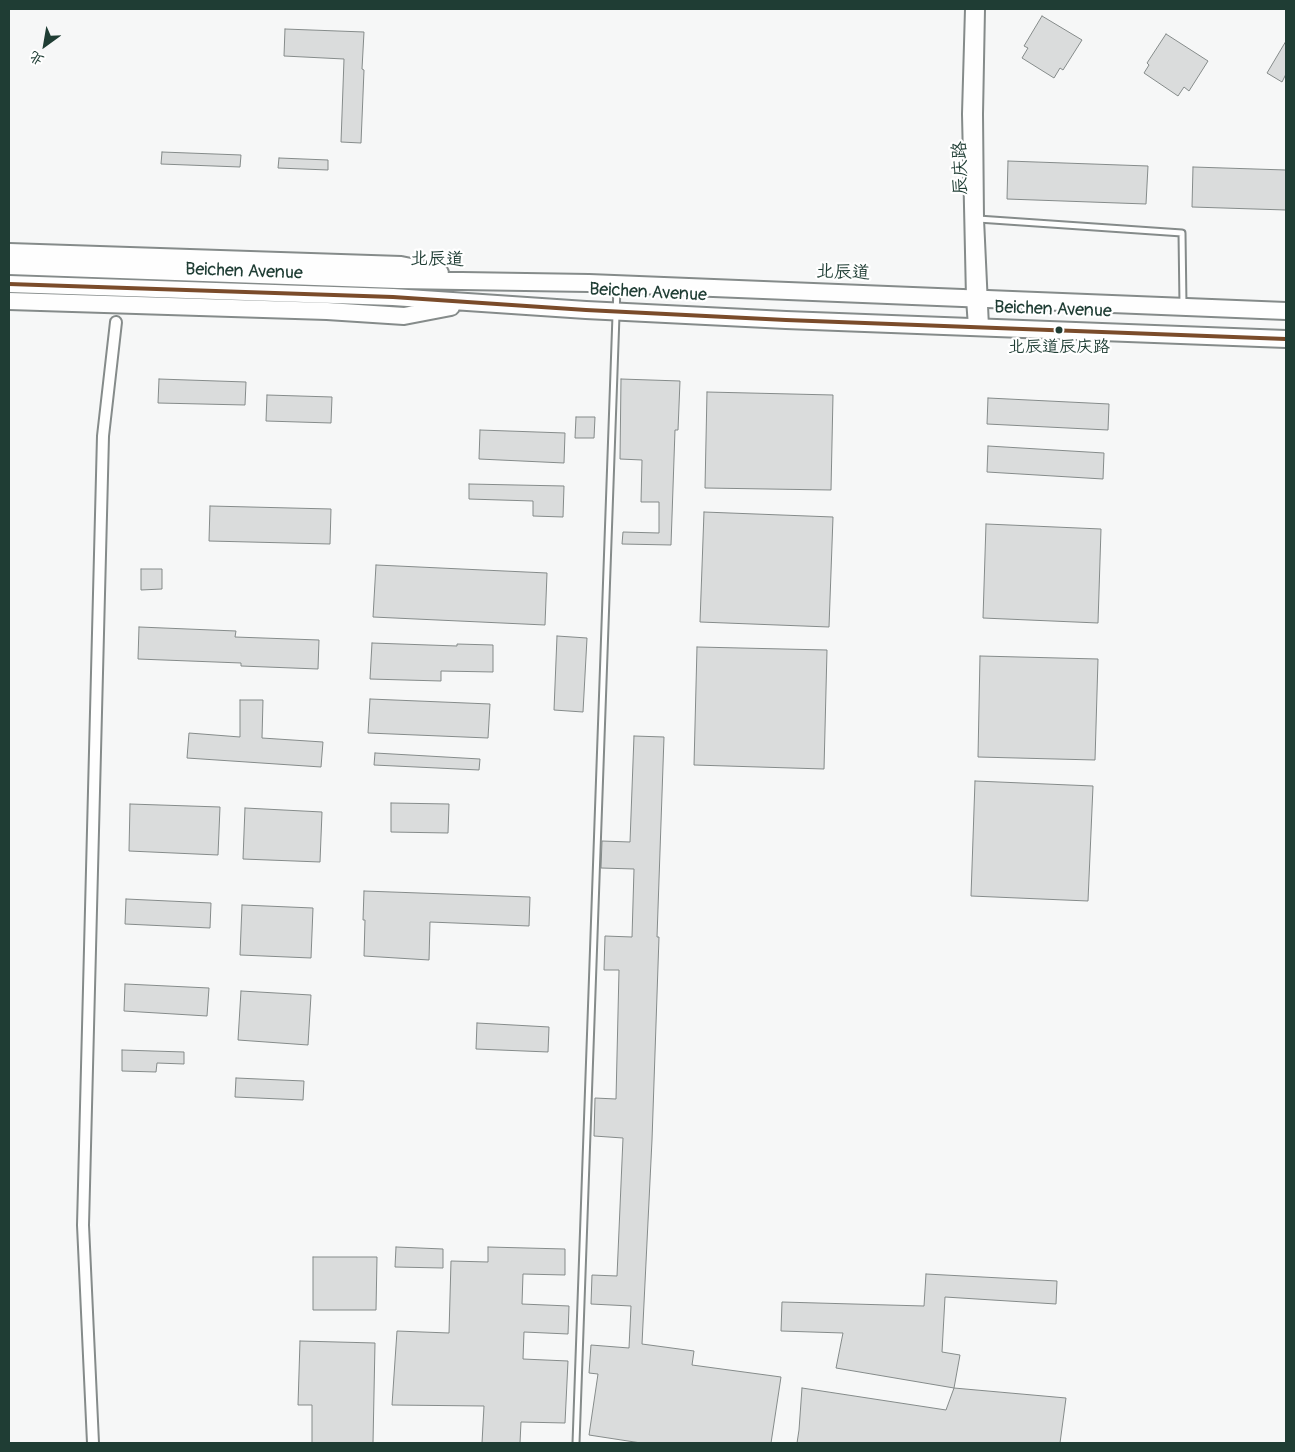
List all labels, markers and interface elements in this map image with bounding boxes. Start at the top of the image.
north arrow [20,20,70,70]
text: 北 [26,47,47,69]
street label: 辰庆路 [950,141,972,195]
street label: 北辰道 [410,249,464,271]
street label: Beichen Avenue [185,259,303,285]
street label: 北辰道 [816,261,870,285]
street label: Beichen Avenue [589,279,707,307]
street label: Beichen Avenue [994,297,1112,323]
marker: 北辰道辰庆路 [1054,325,1064,335]
place label: 北辰道辰庆路 [1008,338,1110,358]

